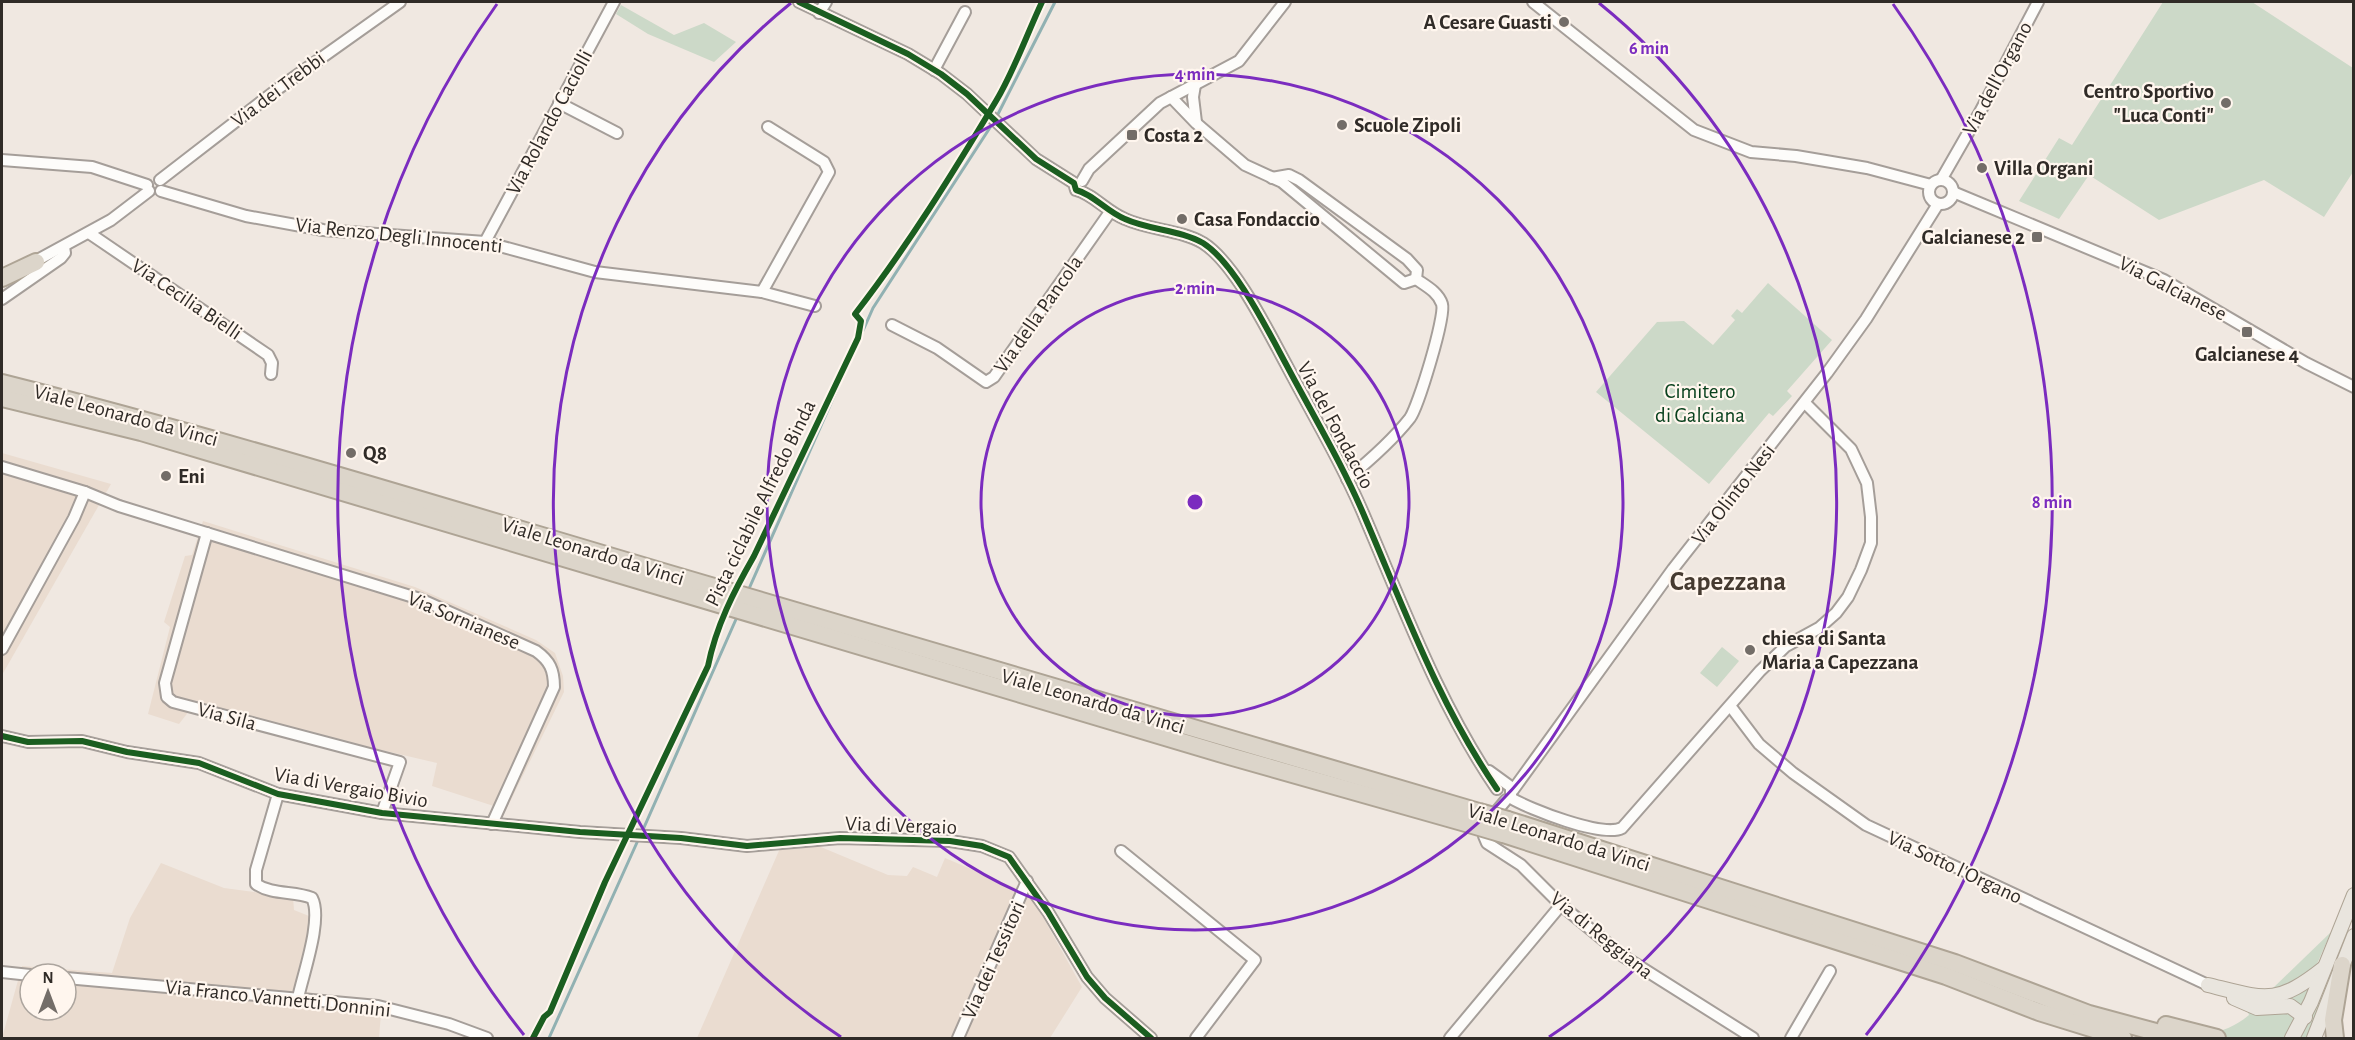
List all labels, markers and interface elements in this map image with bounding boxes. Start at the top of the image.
place label: A Cesare Guasti [1423,12,1552,33]
marker: A Cesare Guasti [1557,15,1571,29]
street label: Via dell'Organo [1959,18,2036,138]
text: 6 min [1629,40,1669,58]
street label: Via Rolando Caciolli [502,46,597,198]
street label: Via dei Trebbi [228,48,329,131]
text: 4 min [1175,66,1215,84]
place label: Centro Sportivo "Luca Conti" [2083,81,2214,126]
marker: Centro Sportivo "Luca Conti" [2219,96,2233,110]
place label: Scuole Zipoli [1354,115,1461,136]
marker: Scuole Zipoli [1335,118,1349,132]
place label: Costa 2 [1144,125,1203,146]
marker: Costa 2 [1125,128,1139,142]
place label: Villa Organi [1994,158,2094,179]
marker: Villa Organi [1975,161,1989,175]
place label: Casa Fondaccio [1194,209,1320,230]
marker: Casa Fondaccio [1175,212,1189,226]
street label: Via Renzo Degli Innocenti [294,214,504,257]
place label: Galcianese 2 [1921,227,2025,248]
marker: Galcianese 2 [2030,230,2044,244]
street label: Via della Pancola [990,251,1087,377]
street label: Via Galcianese [2115,252,2230,325]
street label: Via Cecilia Bielli [128,255,246,344]
text: 2 min [1175,280,1215,298]
marker: Galcianese 4 [2240,325,2254,339]
place label: Galcianese 4 [2195,344,2299,365]
street label: Via del Fondaccio [1293,358,1378,492]
street label: Viale Leonardo da Vinci [31,381,220,450]
park label: Cimitero di Galciana [1655,381,1745,426]
street label: Pista ciclabile Alfredo Binda [701,397,820,610]
street label: Via Olinto Nesi [1688,440,1779,549]
place label: Q8 [363,443,387,465]
marker: Q8 [344,446,358,460]
place label: Eni [178,466,205,487]
marker: Eni [159,469,173,483]
centre of rings [1185,492,1205,512]
text: 8 min [2032,494,2072,512]
street label: Viale Leonardo da Vinci [499,514,687,589]
district label: Capezzana [1670,568,1786,595]
street label: Via Sornianese [405,587,523,654]
place label: chiesa di Santa Maria a Capezzana [1762,628,1919,673]
marker: chiesa di Santa Maria a Capezzana [1743,643,1757,657]
street label: Viale Leonardo da Vinci [999,665,1187,738]
street label: Via Sila [195,699,259,734]
street label: Via di Vergaio Bivio [272,764,430,811]
street label: Viale Leonardo da Vinci [1465,800,1653,875]
street label: Via di Vergaio [845,813,957,838]
street label: Via Sotto l'Organo [1884,827,2025,908]
street label: Via di Reggiana [1546,888,1657,983]
street label: Via dei Tessitori [958,898,1029,1022]
north arrow [18,962,78,1022]
text: N [42,970,54,986]
street label: Via Franco Vannetti Donnini [164,976,392,1021]

